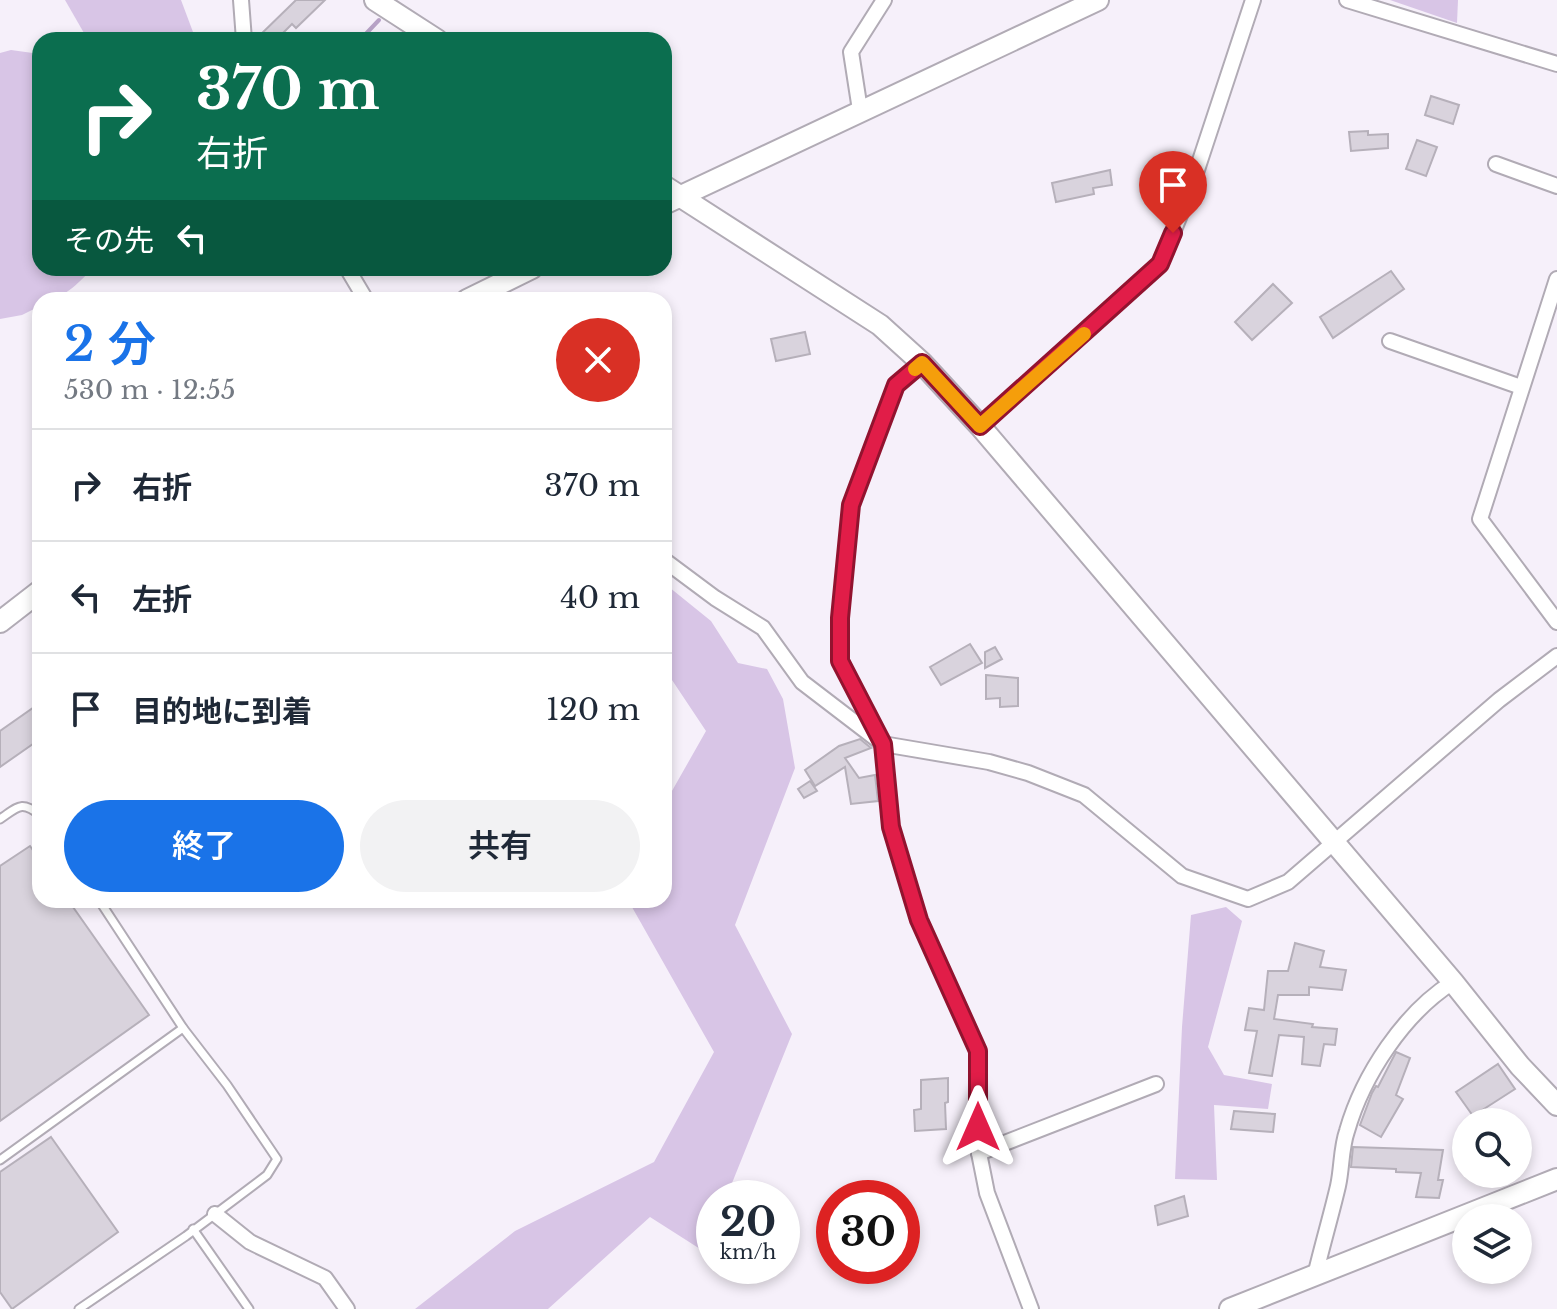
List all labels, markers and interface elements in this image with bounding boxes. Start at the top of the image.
text: 370 m [196,55,380,124]
icon: right [64,64,168,168]
text: 右折 [196,131,268,176]
pin [1139,151,1207,233]
icon: arrive [1151,163,1195,207]
icon: left [170,216,214,260]
text: その先 [64,222,154,259]
text: 2 分 [64,314,156,374]
button: close [556,318,640,402]
text: 530 m · 12:55 [64,374,236,406]
icon: right [64,463,108,507]
text: 370 m [544,467,640,504]
text: 右折 [132,469,192,506]
icon: left [64,575,108,619]
text: 40 m [560,579,640,616]
text: 左折 [132,581,192,618]
icon: arrive [64,687,108,731]
text: 120 m [546,691,640,728]
text: 目的地に到着 [132,693,312,730]
button: 終了 [64,800,344,892]
button: 共有 [360,800,640,892]
position arrow [936,1085,1020,1169]
map controls [1452,1108,1532,1284]
button: search [1452,1108,1532,1188]
speed limit sign: 30 [816,1180,920,1284]
text: 20 [720,1197,776,1247]
button: layers [1452,1204,1532,1284]
text: km/h [720,1240,776,1264]

